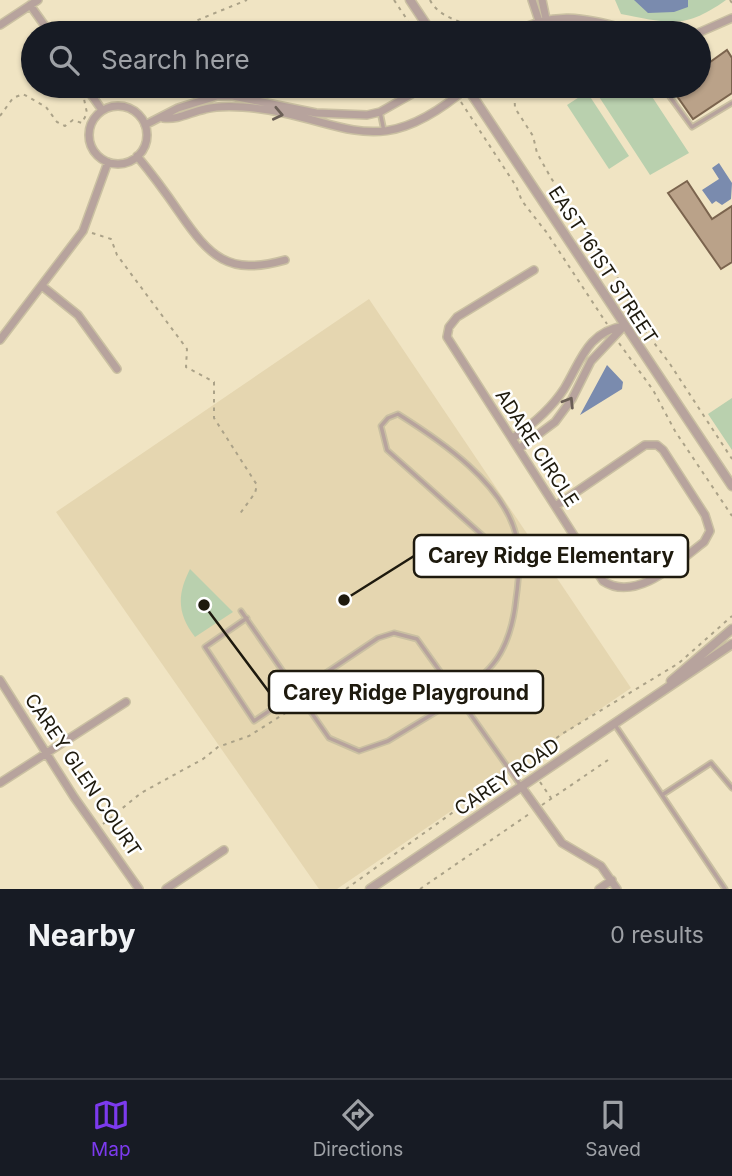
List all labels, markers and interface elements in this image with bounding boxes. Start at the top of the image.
search box [21,21,711,98]
icon: search [45,41,83,79]
text: Search here [101,44,250,75]
one-way arrow [272,106,284,121]
street label: EAST 161ST STREET [543,182,663,348]
street label: ADARE CIRCLE [490,385,584,511]
one-way arrow [560,397,573,410]
callout: Carey Ridge Elementary [414,535,688,577]
text: Carey Ridge Elementary [428,543,674,568]
callout: Carey Ridge Playground [269,671,543,713]
text: Carey Ridge Playground [283,680,529,705]
street label: CAREY GLEN COURT [20,689,146,861]
street label: CAREY ROAD [450,734,564,820]
text: Nearby [28,917,136,953]
text: 0 results [610,921,704,949]
tab: Map [91,1096,131,1161]
tab: Directions [313,1096,403,1161]
tab: Saved [585,1096,641,1161]

